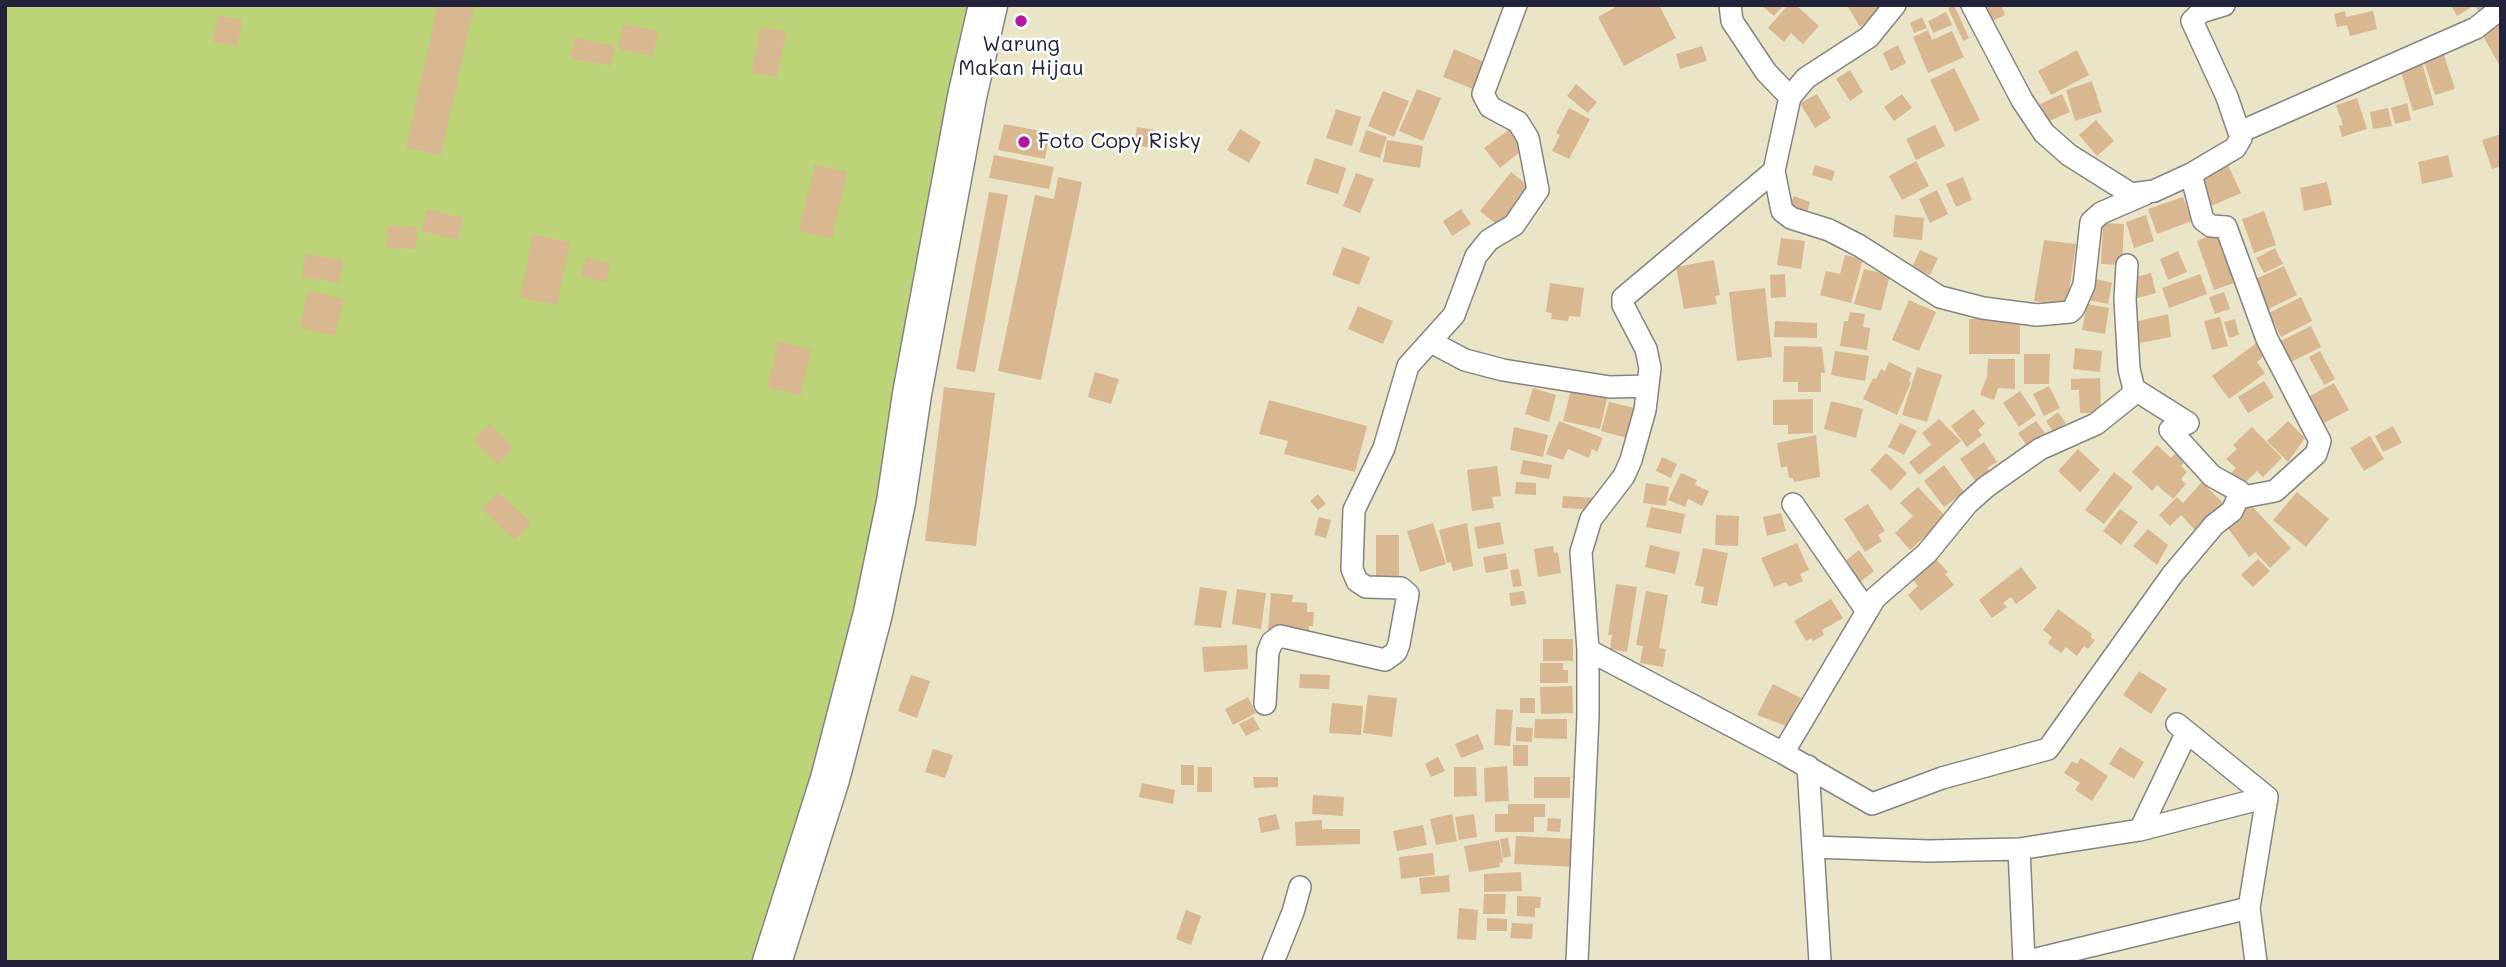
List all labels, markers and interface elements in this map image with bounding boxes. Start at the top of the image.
marker: Warung Makan Hijau [1013,13,1029,29]
place label: Warung Makan Hijau [958,32,1084,82]
place label: Foto Copy Risky [1038,129,1201,155]
marker: Foto Copy Risky [1016,134,1032,150]

